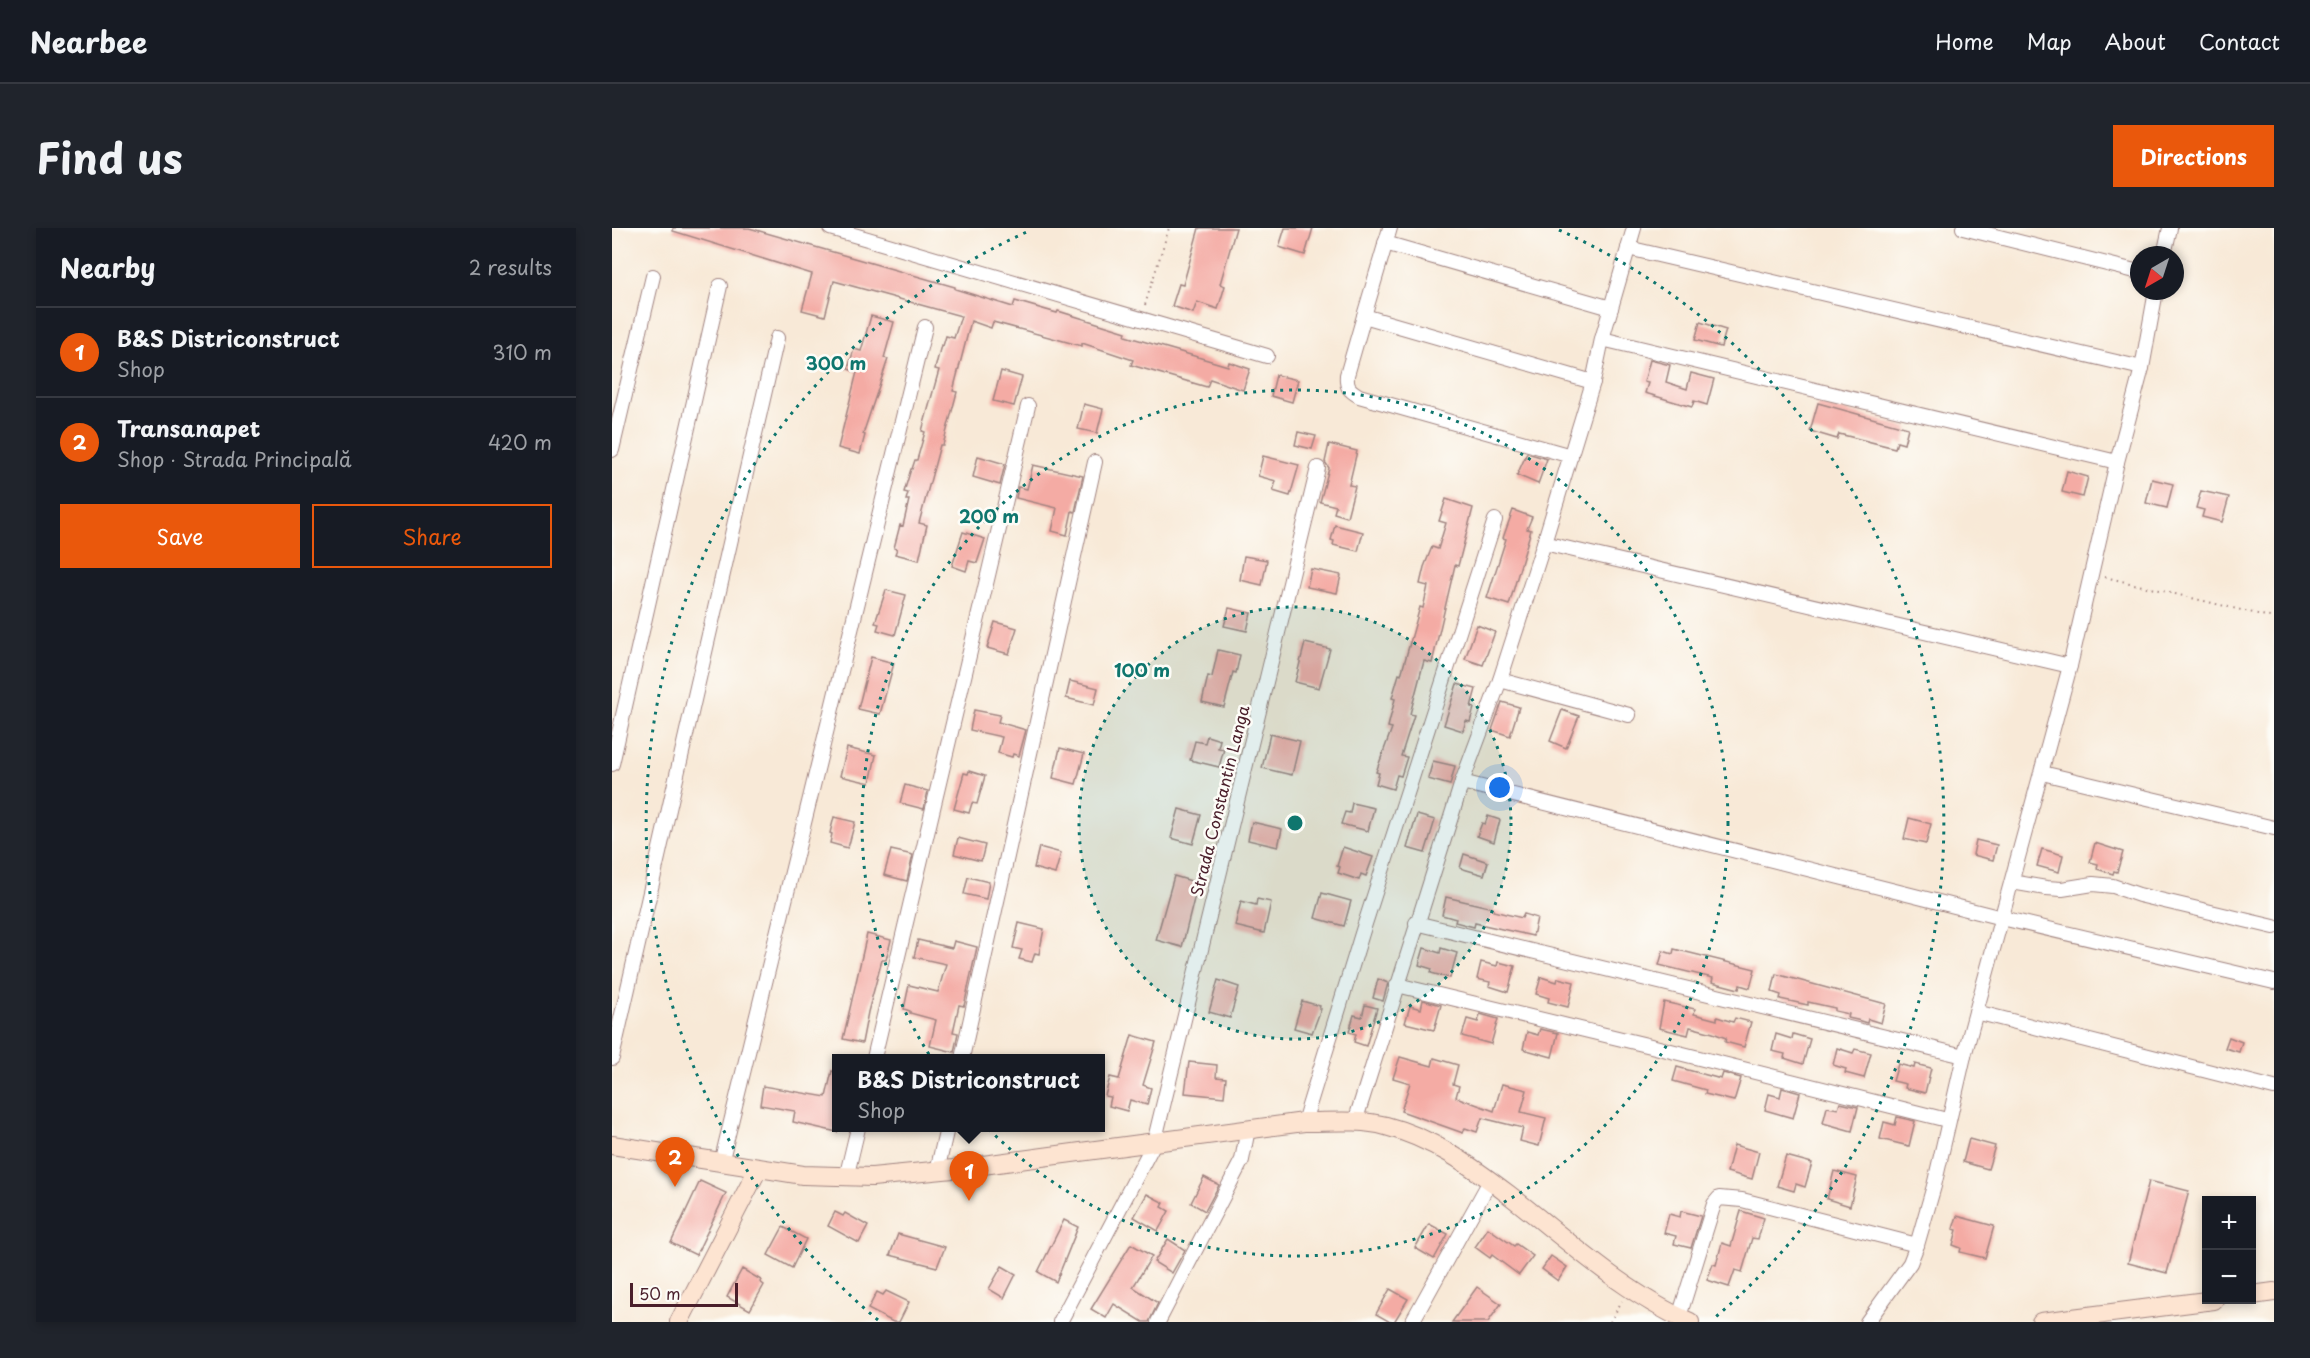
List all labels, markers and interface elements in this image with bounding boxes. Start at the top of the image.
text: Nearbee [30,20,147,63]
text: Home [1935,25,1994,57]
text: Map [2027,25,2072,57]
text: About [2105,25,2166,57]
text: Contact [2199,25,2280,57]
text: Find us [36,125,183,188]
button: Directions [2113,125,2274,187]
north arrow [2130,246,2184,300]
text: Nearby [60,248,155,287]
text: 2 results [469,252,552,282]
text: B&S Districonstruct [117,321,340,354]
text: 1 [75,337,84,367]
text: 310 m [492,337,552,367]
text: 300 m [806,349,866,376]
text: Shop [117,354,165,384]
text: Transanapet [117,411,260,444]
text: 2 [72,427,87,457]
text: 420 m [488,427,552,457]
text: Shop · Strada Principală [117,444,352,474]
text: 200 m [959,502,1019,529]
button: Save [60,504,300,568]
button: Share [312,504,552,568]
text: 100 m [1114,656,1170,683]
street label: Strada Constantin Langa [1184,703,1254,899]
your location [1485,773,1514,802]
centre of rings [1285,813,1305,833]
popup [832,1054,1105,1132]
text: B&S Districonstruct [857,1062,1080,1095]
text: Shop [857,1095,905,1125]
pin: 2 [656,1138,694,1187]
pin: 1 [950,1152,988,1201]
map controls [2202,1196,2256,1304]
button: + [2202,1196,2256,1250]
button: − [2202,1250,2256,1304]
scale bar [630,1280,738,1308]
text: 50 m [639,1281,680,1305]

